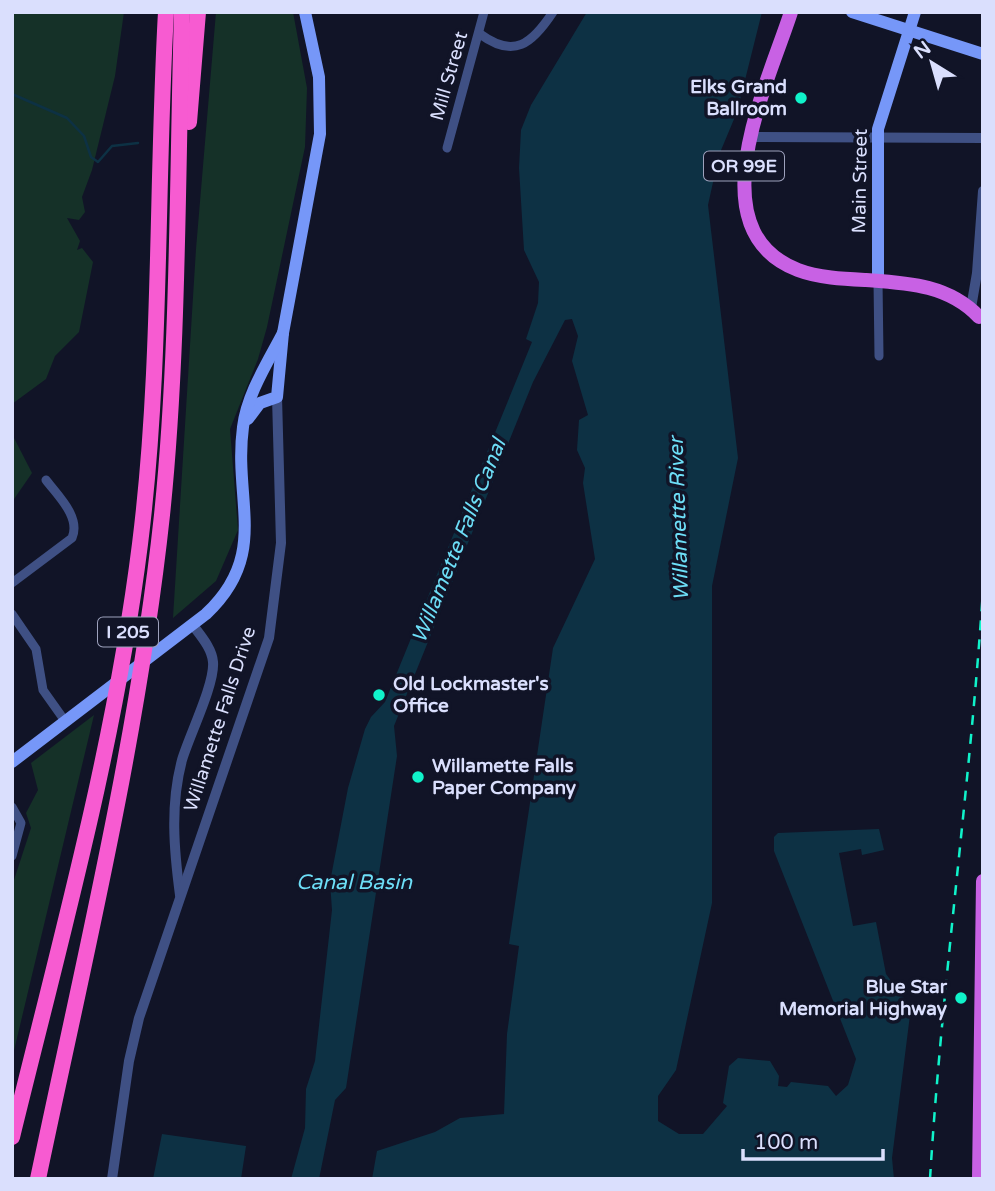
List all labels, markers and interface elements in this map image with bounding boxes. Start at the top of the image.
north arrow [897,28,967,98]
street label: Mill Street [426,29,472,123]
text: N [910,37,935,64]
place label: Elks Grand Ballroom [690,76,787,120]
marker: Elks Grand Ballroom [793,90,809,106]
street label: Main Street [848,129,872,233]
road number: OR 99E [704,152,784,181]
water label: Willamette Falls Canal [407,433,512,647]
water label: Willamette River [664,434,694,601]
road number: I 205 [98,618,158,646]
street label: Willamette Falls Drive [180,624,260,814]
place label: Old Lockmaster's Office [393,673,549,717]
marker: Old Lockmaster's Office [371,687,387,703]
place label: Willamette Falls Paper Company [432,755,577,800]
marker: Willamette Falls Paper Company [410,769,426,785]
water label: Canal Basin [296,870,413,895]
place label: Blue Star Memorial Highway [779,976,948,1021]
marker: Blue Star Memorial Highway [953,990,969,1006]
scale bar [743,1118,883,1162]
text: 100 m [754,1130,818,1155]

